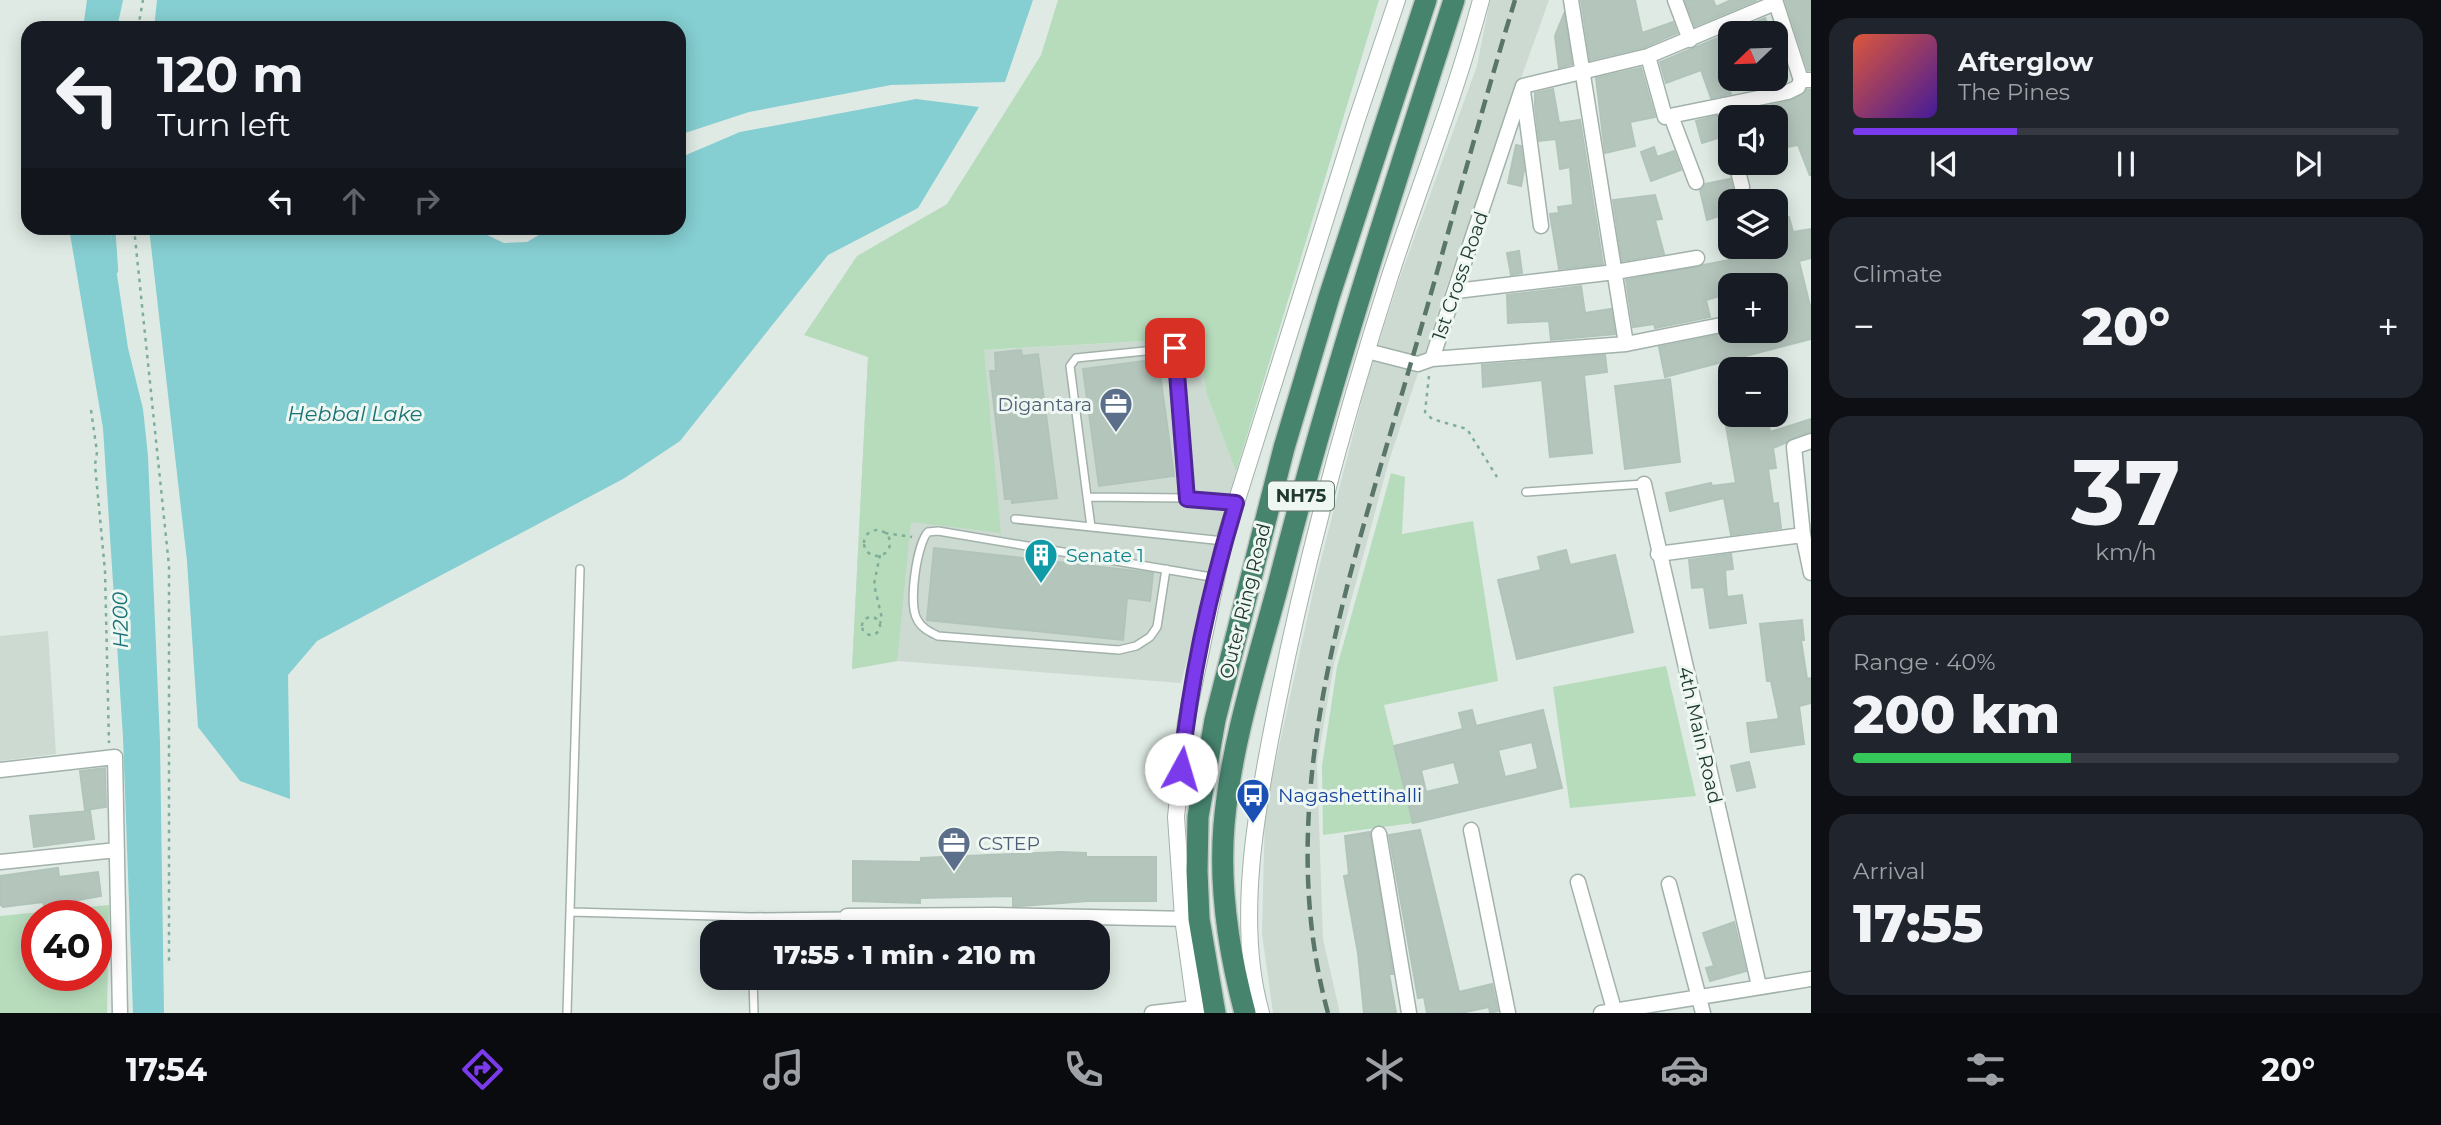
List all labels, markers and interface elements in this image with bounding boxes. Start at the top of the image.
north arrow [1718,21,1788,91]
map controls [1718,21,1788,427]
text: 120 m [157,45,304,104]
text: Afterglow [1958,46,2093,78]
icon: left [42,49,133,140]
text: The Pines [1958,78,2070,106]
text: Turn left [157,105,291,144]
button: sound [1718,105,1788,175]
icon: previous [1925,145,1963,183]
icon: pause [2107,145,2145,183]
icon: next [2289,145,2327,183]
icon: left [262,182,300,220]
icon: ahead [335,182,373,220]
icon: right [408,182,446,220]
button: layers [1718,189,1788,259]
street label: 1st Cross Road [1427,209,1493,343]
text: Climate [1853,260,1942,288]
button: + [1718,273,1788,343]
text: 20° [2082,295,2170,358]
text: − [1853,303,1875,350]
text: + [2377,303,2399,350]
pin [1145,318,1205,378]
icon: arrive [1156,329,1194,367]
button: − [1718,357,1788,427]
office icon: Digantara [1097,385,1135,434]
place label: Digantara [998,393,1092,416]
water label: Hebbal Lake [288,401,422,426]
text: 37 [2071,437,2181,548]
road number: NH75 [1268,482,1334,510]
street label: Outer Ring Road [1215,521,1275,681]
building icon: Senate 1 [1022,536,1060,585]
text: km/h [2095,538,2157,566]
place label: Senate 1 [1066,544,1144,567]
water label: H200 [107,591,133,649]
text: Range · 40% [1853,648,1996,676]
street label: 4th Main Road [1673,664,1727,806]
text: 200 km [1853,683,2060,746]
position arrow [1144,732,1218,806]
bus stop icon: Nagashettihalli [1234,776,1272,825]
place label: Nagashettihalli [1278,784,1422,807]
office icon: CSTEP [935,824,973,873]
place label: CSTEP [978,832,1040,855]
text: Arrival [1853,857,1926,885]
text: 17:55 [1853,892,1983,955]
speed limit sign: 40 [21,900,112,991]
text: 17:55 · 1 min · 210 m [774,939,1036,971]
icon: directions [458,1045,507,1094]
icon: music [759,1045,808,1094]
icon: phone [1059,1045,1108,1094]
icon: climate [1360,1045,1409,1094]
icon: car [1660,1045,1709,1094]
icon: filters [1961,1045,2010,1094]
text: 17:54 [126,1050,207,1089]
text: 20° [2261,1050,2315,1089]

